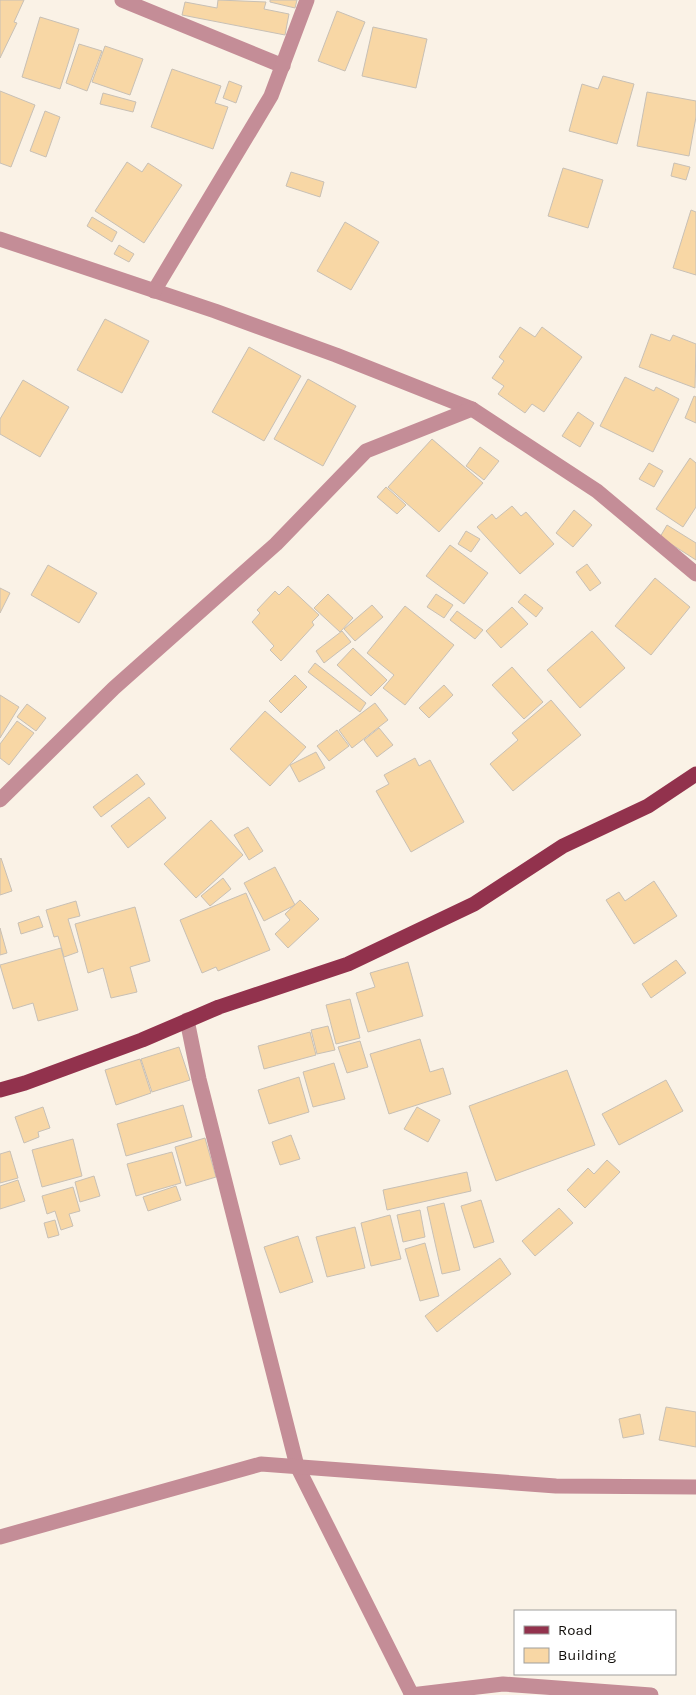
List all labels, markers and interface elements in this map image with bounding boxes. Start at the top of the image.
legend [514,1610,676,1675]
text: Road [558,1621,593,1639]
text: Building [558,1646,616,1664]

